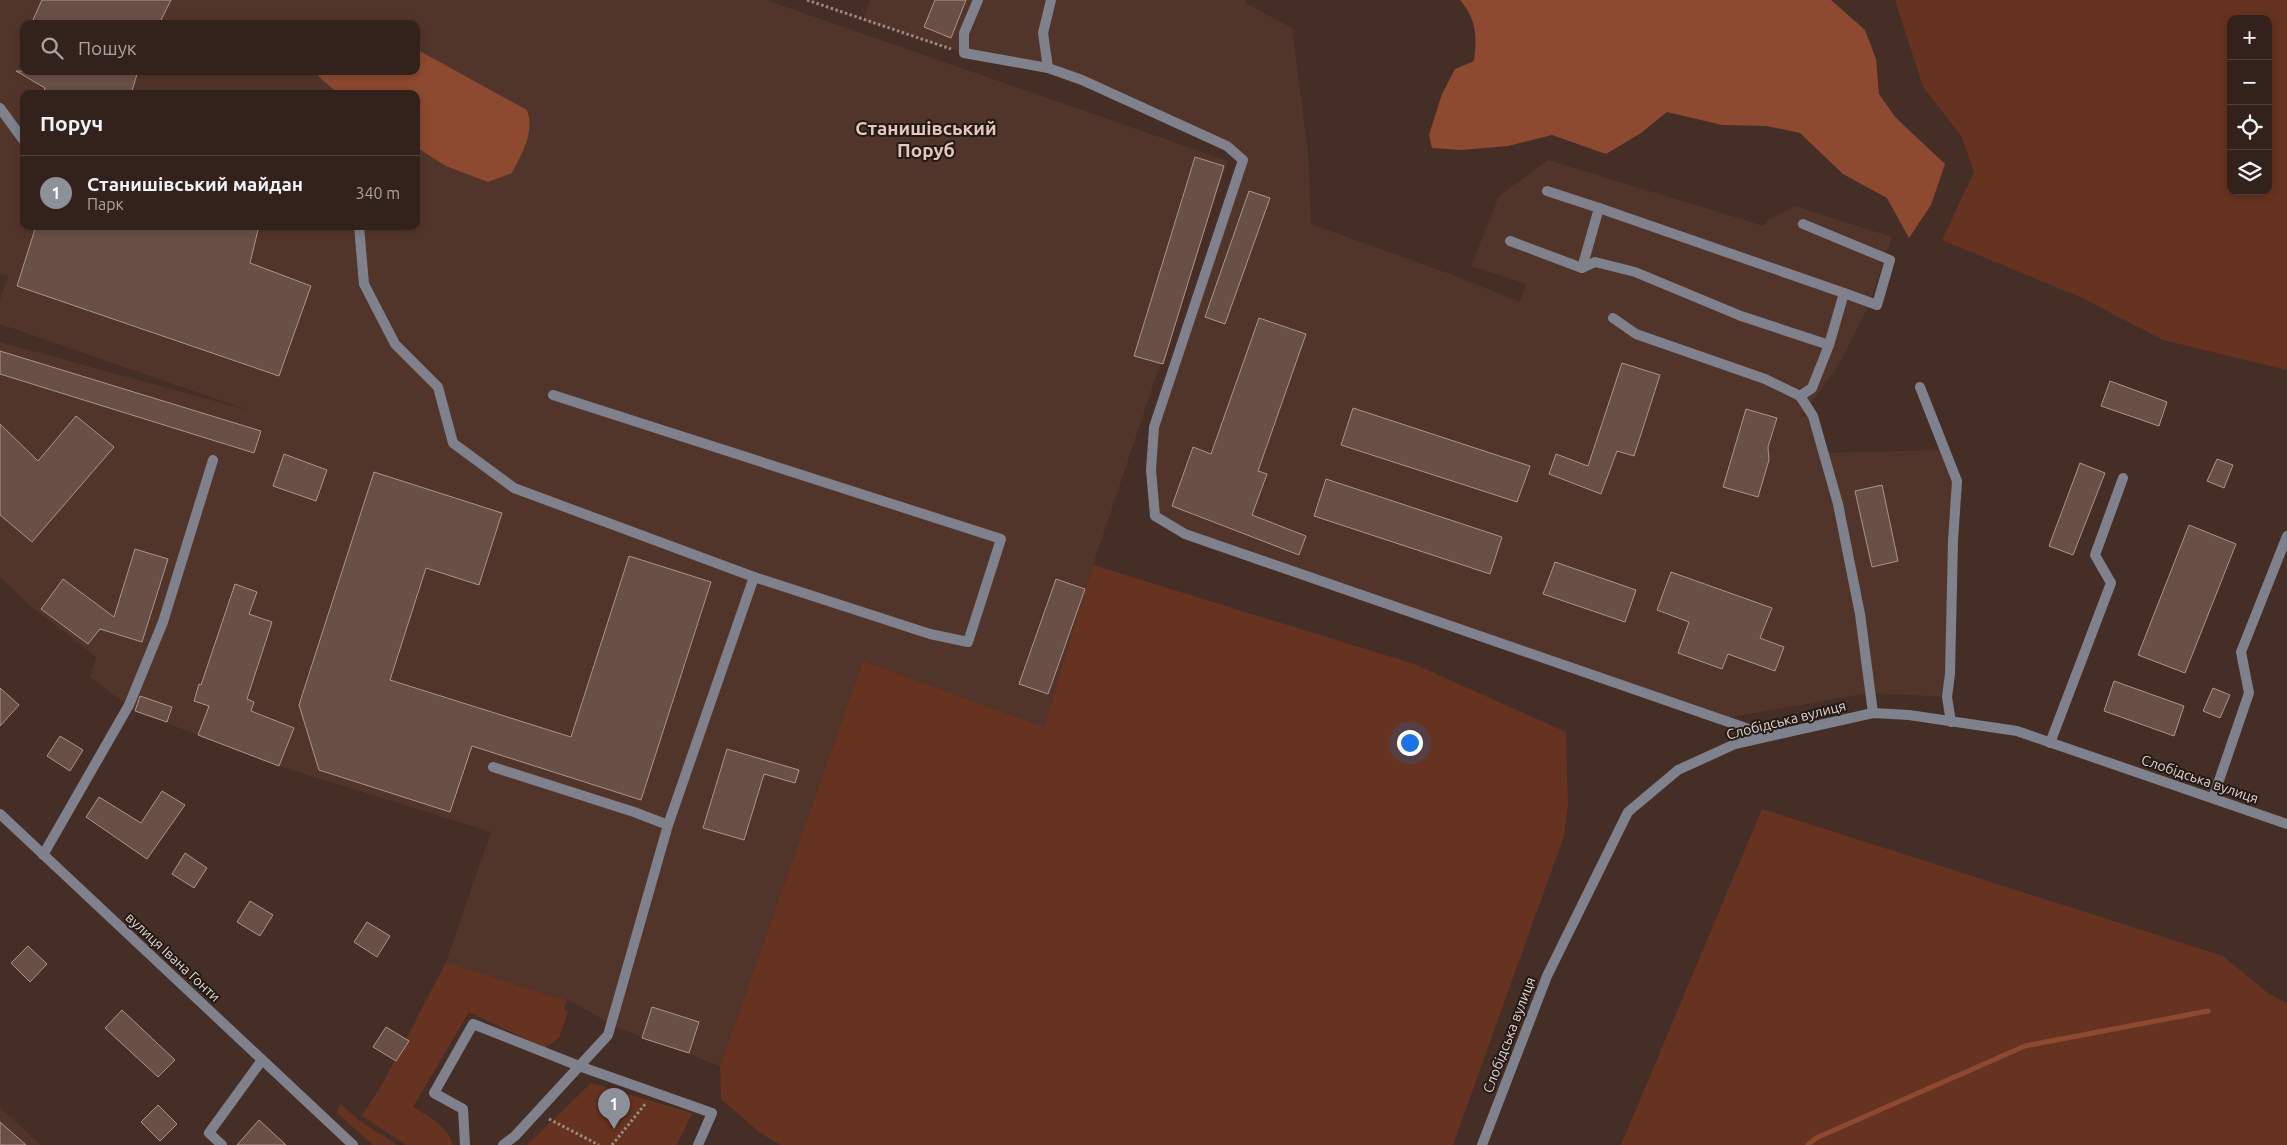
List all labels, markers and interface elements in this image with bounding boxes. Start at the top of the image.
map controls [2227,15,2272,195]
button: + [2227,15,2272,60]
search box [20,20,420,75]
icon: search [38,34,66,62]
text: Пошук [78,37,137,59]
button: − [2227,60,2272,105]
button: locate [2227,105,2272,150]
text: Поруч [40,111,103,135]
district label: Станишівський Поруб [855,117,997,161]
button: layers [2227,150,2272,195]
text: Станишівський майдан [87,173,303,195]
text: 1 [51,184,61,202]
text: 340 m [355,184,400,202]
text: Парк [87,195,124,213]
street label: Слобідська вулиця [1725,697,1847,743]
your location [1397,730,1423,756]
street label: Слобідська вулиця [2139,751,2261,807]
street label: вулиця Івана Гонти [123,909,223,1005]
street label: Слобідська вулиця [1480,975,1538,1095]
pin: 1 [598,1088,630,1129]

